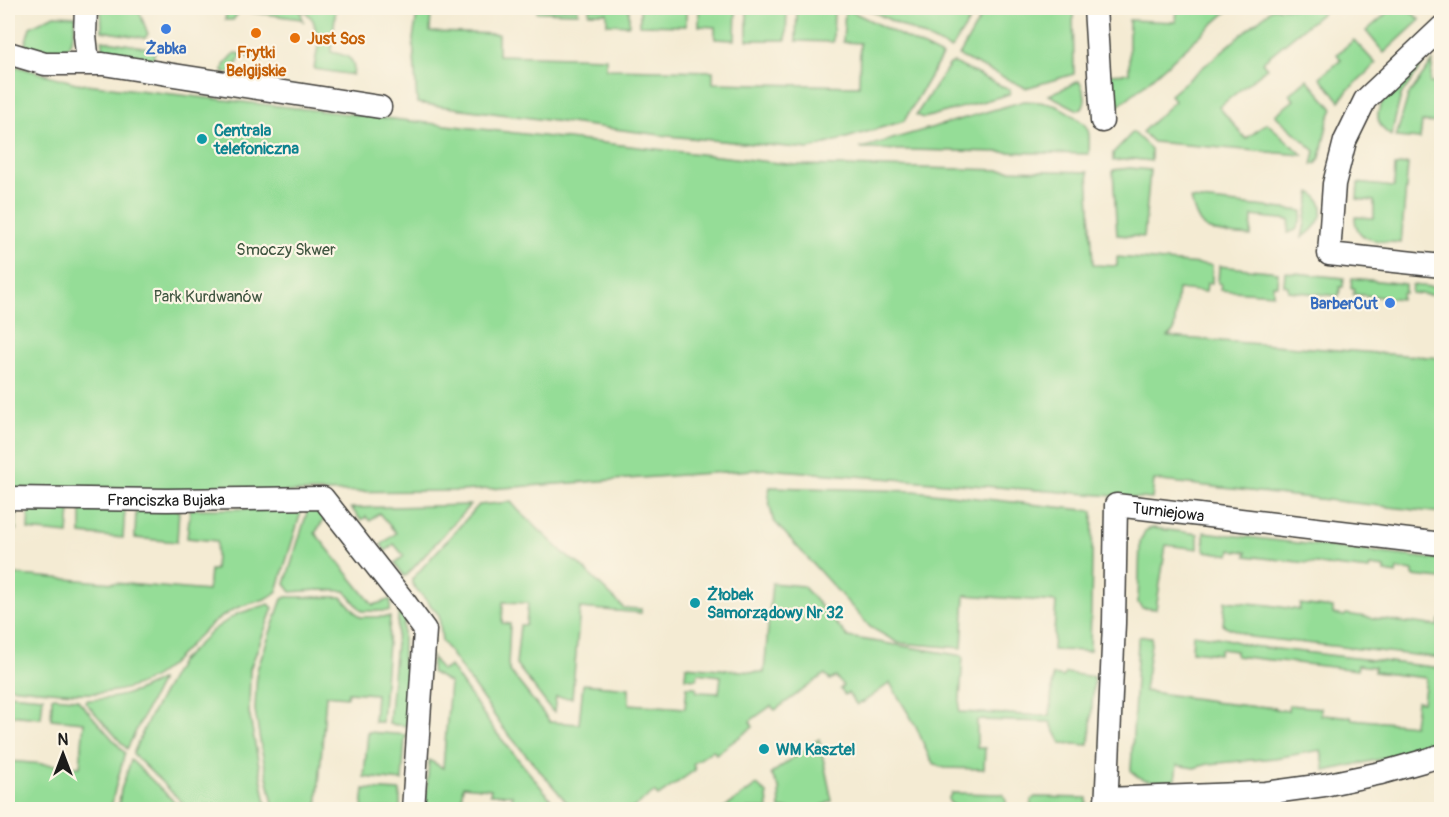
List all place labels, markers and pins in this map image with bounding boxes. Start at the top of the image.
marker: Żabka [159,22,173,36]
marker: Frytki Belgijskie [249,26,263,40]
place label: Just Sos [307,29,366,49]
marker: Just Sos [288,31,302,45]
place label: Żabka [146,39,187,59]
place label: Frytki Belgijskie [226,43,287,81]
place label: Centrala telefoniczna [213,121,299,159]
marker: Centrala telefoniczna [195,132,209,146]
place label: BarberCut [1310,294,1379,314]
marker: BarberCut [1383,296,1397,310]
place label: Żłobek Samorządowy Nr 32 [707,585,844,623]
marker: Żłobek Samorządowy Nr 32 [688,596,702,610]
place label: WM Kasztel [776,740,856,760]
marker: WM Kasztel [757,742,771,756]

